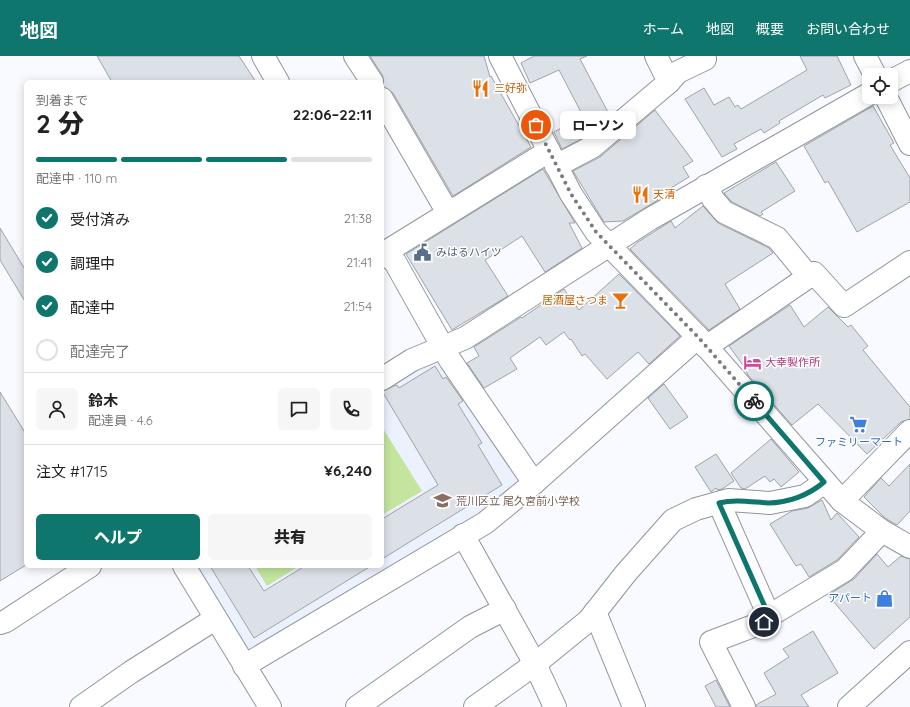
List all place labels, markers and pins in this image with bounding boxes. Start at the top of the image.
restaurant icon: 三好弥 [471,78,491,98]
place label: 三好弥 [494,81,527,95]
pin [519,108,553,142]
callout: ローソン [560,111,636,139]
restaurant icon: 天清 [630,184,650,204]
place label: 天清 [653,187,675,201]
public building icon: みはるハイツ [413,242,433,262]
place label: みはるハイツ [436,245,502,259]
bar icon: 居酒屋さつま [611,290,631,310]
place label: 居酒屋さつま [542,293,608,307]
hotel icon: 大幸製作所 [742,352,762,372]
place label: 大幸製作所 [765,355,821,369]
supermarket icon: ファミリーマート [849,414,869,434]
place label: ファミリーマート [815,435,903,449]
school or university icon: 荒川区立 尾久宮前小学校 [433,491,453,511]
place label: 荒川区立 尾久宮前小学校 [456,494,580,508]
shop icon: アパート [875,588,895,608]
place label: アパート [828,591,872,605]
pin [747,605,781,639]

